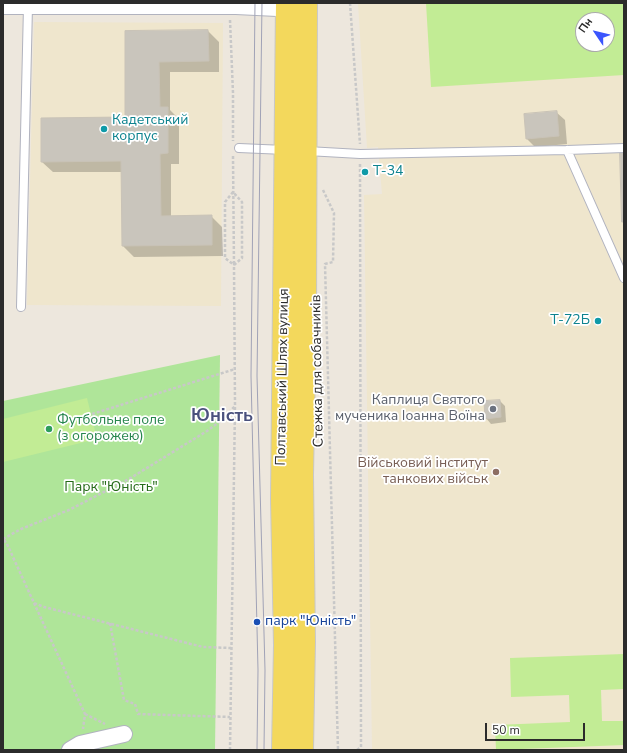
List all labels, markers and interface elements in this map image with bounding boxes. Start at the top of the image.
north arrow [575,12,615,52]
text: Пн [575,15,596,36]
place label: Кадетський корпус [112,113,188,146]
marker: Кадетський корпус [99,124,109,134]
place label: T-34 [373,164,404,180]
marker: T-34 [360,167,370,177]
street label: Полтавський Шлях вулиця [273,288,293,466]
street label: Стежка для собачників [308,295,328,447]
place label: Т-72Б [550,313,590,329]
marker: Т-72Б [593,316,603,326]
place label: Каплиця Святого мученика Іоанна Воїна [335,393,485,426]
marker: Каплиця Святого мученика Іоанна Воїна [488,404,498,414]
district label: Юність [191,406,253,428]
place label: Футбольне поле (з огорожею) [57,413,165,446]
marker: Футбольне поле (з огорожею) [44,424,54,434]
place label: Військовий інститут танкових військ [357,456,488,488]
marker: Військовий інститут танкових військ [491,467,501,477]
park label: Парк "Юність" [64,480,158,496]
place label: парк "Юність" [265,614,356,630]
marker: парк "Юність" [252,617,262,627]
scale bar [487,715,587,741]
text: 50 m [492,722,520,738]

